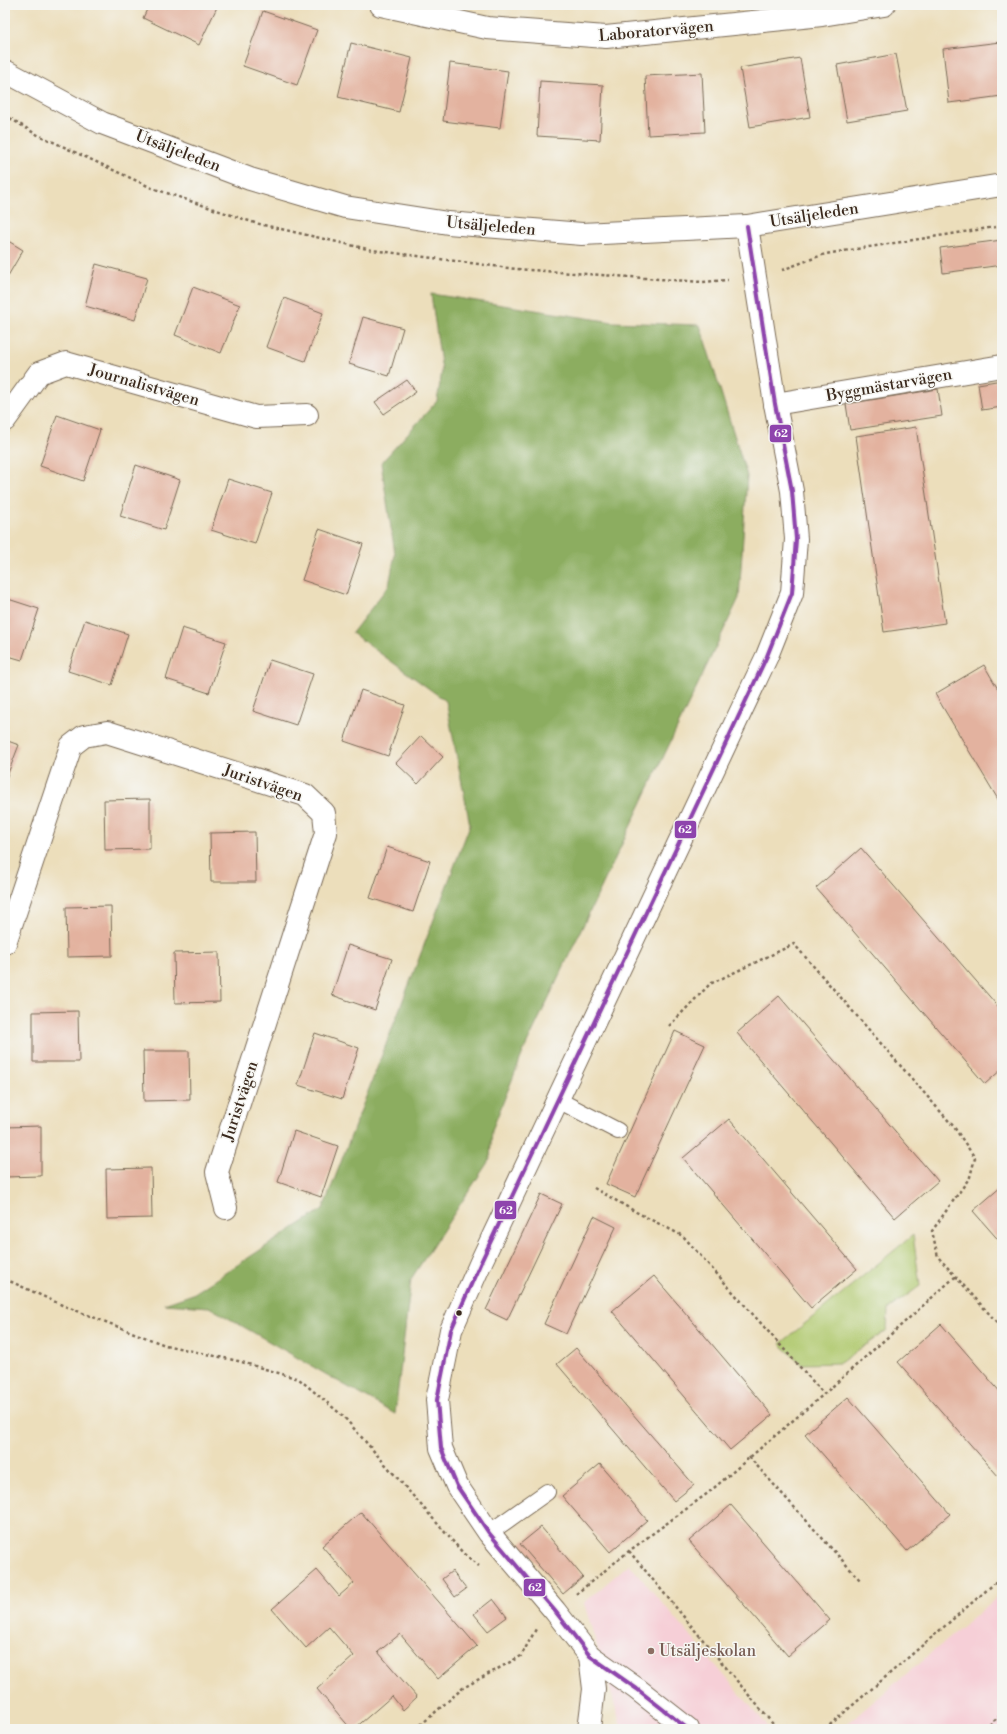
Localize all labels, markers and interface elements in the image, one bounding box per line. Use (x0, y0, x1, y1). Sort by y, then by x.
street label: Laboratorvägen (598, 16, 715, 46)
street label: Utsäljeleden (132, 126, 224, 177)
street label: Utsäljeleden (768, 198, 860, 232)
street label: Utsäljeleden (445, 212, 537, 240)
street label: Journalistvägen (85, 359, 202, 410)
street label: Byggmästarvägen (823, 364, 954, 406)
line badge: 62 (769, 424, 792, 443)
text: 62 (774, 427, 788, 441)
street label: Juristvägen (220, 760, 306, 806)
line badge: 62 (674, 820, 697, 839)
text: 62 (678, 823, 692, 837)
street label: Juristvägen (217, 1058, 262, 1145)
line badge: 62 (494, 1200, 517, 1220)
text: 62 (499, 1204, 513, 1218)
unlabelled marker (454, 1308, 464, 1318)
line badge: 62 (523, 1578, 546, 1597)
text: 62 (528, 1581, 542, 1595)
place label: Utsäljeskolan (659, 1641, 756, 1661)
marker: Utsäljeskolan (646, 1646, 656, 1656)

